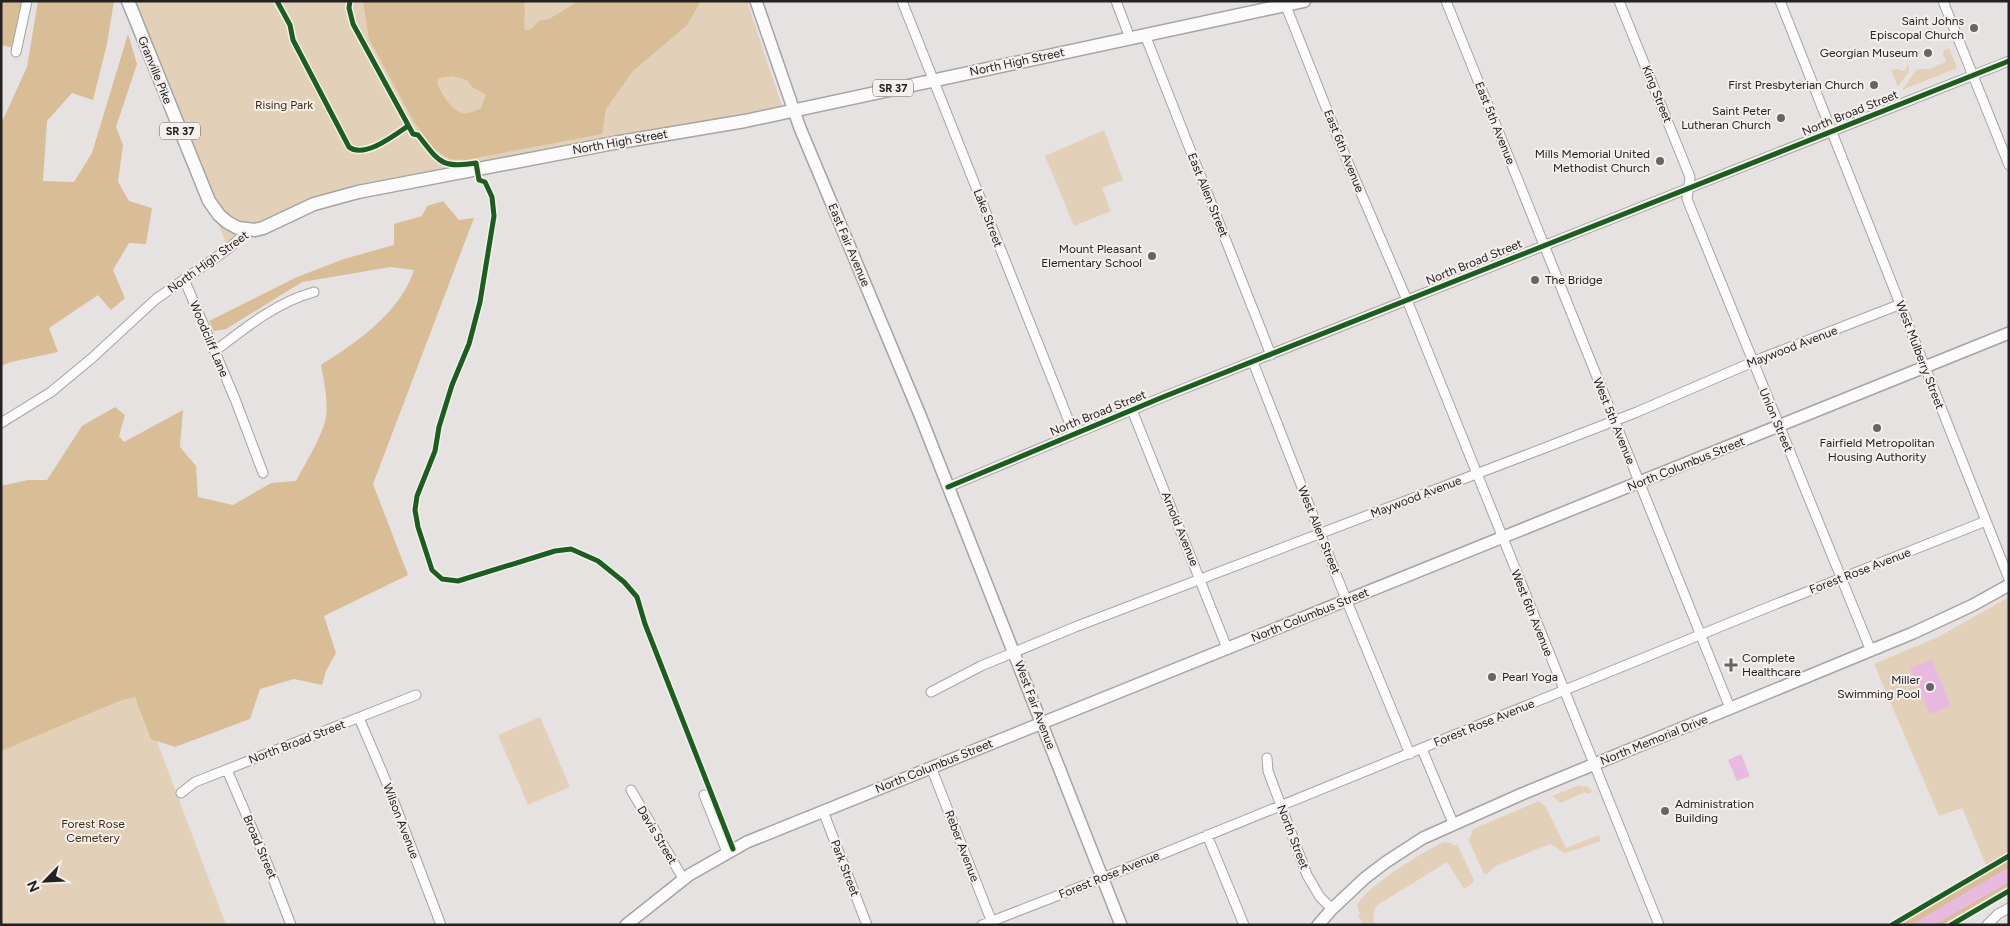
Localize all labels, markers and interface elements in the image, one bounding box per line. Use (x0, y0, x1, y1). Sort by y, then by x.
place label: Saint Johns Episcopal Church (1870, 14, 1964, 42)
marker: Saint Johns Episcopal Church (1968, 22, 1980, 34)
street label: Granville Pike (135, 34, 175, 106)
street label: North High Street (968, 45, 1066, 79)
place label: Georgian Museum (1820, 46, 1918, 60)
marker: Georgian Museum (1922, 47, 1934, 59)
street label: King Street (1639, 63, 1675, 125)
place label: First Presbyterian Church (1728, 78, 1864, 92)
marker: First Presbyterian Church (1868, 79, 1880, 91)
road number: SR 37 (873, 80, 913, 96)
street label: East 5th Avenue (1472, 80, 1518, 167)
street label: North Broad Street (1800, 87, 1901, 139)
park label: Rising Park (255, 98, 313, 112)
place label: Saint Peter Lutheran Church (1681, 104, 1771, 132)
street label: East 6th Avenue (1321, 108, 1367, 195)
marker: Saint Peter Lutheran Church (1775, 112, 1787, 124)
road number: SR 37 (160, 122, 200, 140)
street label: North High Street (571, 127, 669, 157)
place label: Mills Memorial United Methodist Church (1535, 147, 1650, 175)
street label: East Allen Street (1185, 151, 1231, 240)
marker: Mills Memorial United Methodist Church (1654, 155, 1666, 167)
street label: Lake Street (971, 187, 1006, 249)
street label: East Fair Avenue (825, 201, 873, 289)
street label: North High Street (165, 228, 252, 296)
street label: North Broad Street (1424, 236, 1525, 288)
place label: Mount Pleasant Elementary School (1041, 242, 1142, 270)
marker: Mount Pleasant Elementary School (1146, 250, 1158, 262)
place label: The Bridge (1545, 273, 1603, 287)
marker: The Bridge (1529, 274, 1541, 286)
street label: Woodcliff Lane (187, 299, 232, 380)
street label: West Mulberry Street (1893, 299, 1947, 411)
street label: Maywood Avenue (1745, 323, 1840, 371)
street label: West 5th Avenue (1590, 376, 1638, 467)
street label: Union Street (1756, 386, 1796, 455)
street label: North Broad Street (1048, 387, 1149, 439)
marker: Fairfield Metropolitan Housing Authority (1871, 422, 1883, 434)
street label: North Columbus Street (1625, 434, 1747, 494)
place label: Fairfield Metropolitan Housing Authority (1820, 436, 1935, 464)
street label: Maywood Avenue (1369, 473, 1464, 521)
street label: West Allen Street (1295, 484, 1343, 577)
street label: Arnold Avenue (1159, 490, 1201, 569)
street label: Forest Rose Avenue (1807, 545, 1913, 597)
street label: West 6th Avenue (1508, 568, 1556, 659)
street label: North Columbus Street (1249, 585, 1371, 645)
place label: Complete Healthcare (1742, 651, 1801, 679)
marker: Complete Healthcare (1724, 658, 1738, 672)
street label: West Fair Avenue (1012, 659, 1058, 752)
place label: Pearl Yoga (1502, 670, 1558, 684)
marker: Pearl Yoga (1486, 671, 1498, 683)
place label: Miller Swimming Pool (1837, 673, 1920, 701)
marker: Miller Swimming Pool (1924, 681, 1936, 693)
street label: Forest Rose Avenue (1432, 696, 1537, 750)
street label: North Memorial Drive (1598, 712, 1710, 768)
street label: North Broad Street (247, 717, 348, 767)
street label: North Columbus Street (873, 736, 995, 796)
street label: Wilson Avenue (380, 781, 422, 861)
place label: Administration Building (1675, 797, 1754, 825)
street label: Davis Street (634, 803, 680, 867)
street label: North Street (1274, 803, 1312, 872)
marker: Administration Building (1659, 805, 1671, 817)
street label: Reber Avenue (942, 808, 982, 884)
street label: Broad Street (240, 813, 280, 881)
park label: Forest Rose Cemetery (61, 817, 125, 845)
street label: Park Street (828, 838, 862, 899)
street label: Forest Rose Avenue (1057, 848, 1162, 902)
north arrow (20, 856, 70, 906)
text: N (24, 878, 44, 894)

